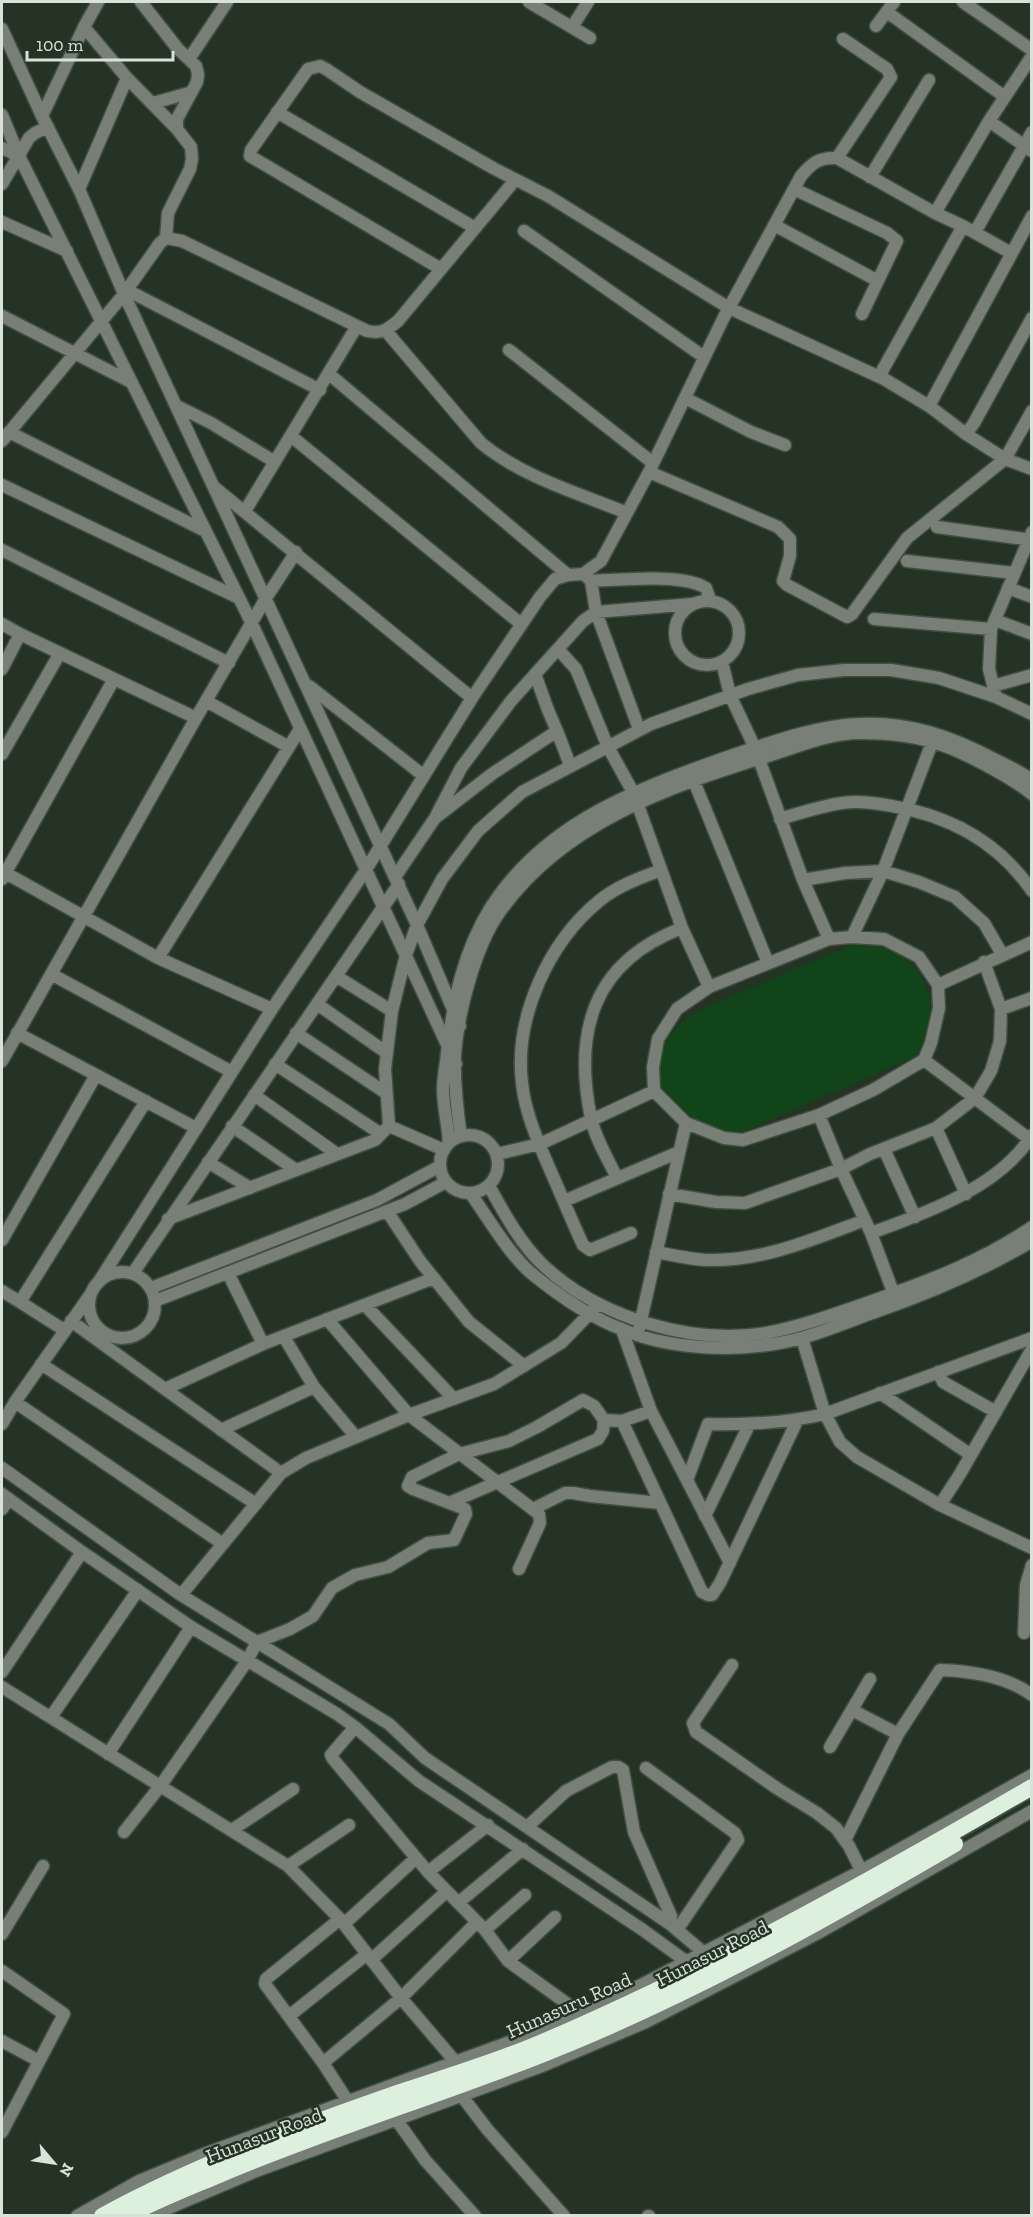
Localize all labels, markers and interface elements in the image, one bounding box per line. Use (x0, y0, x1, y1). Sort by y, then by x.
scale bar (27, 24, 172, 62)
text: 100 m (36, 34, 84, 56)
street label: Hunasur Road (652, 1914, 772, 1992)
street label: Hunasuru Road (503, 1967, 635, 2043)
street label: Hunasur Road (202, 2102, 326, 2168)
north arrow (24, 2133, 84, 2193)
text: N (55, 2160, 78, 2180)

